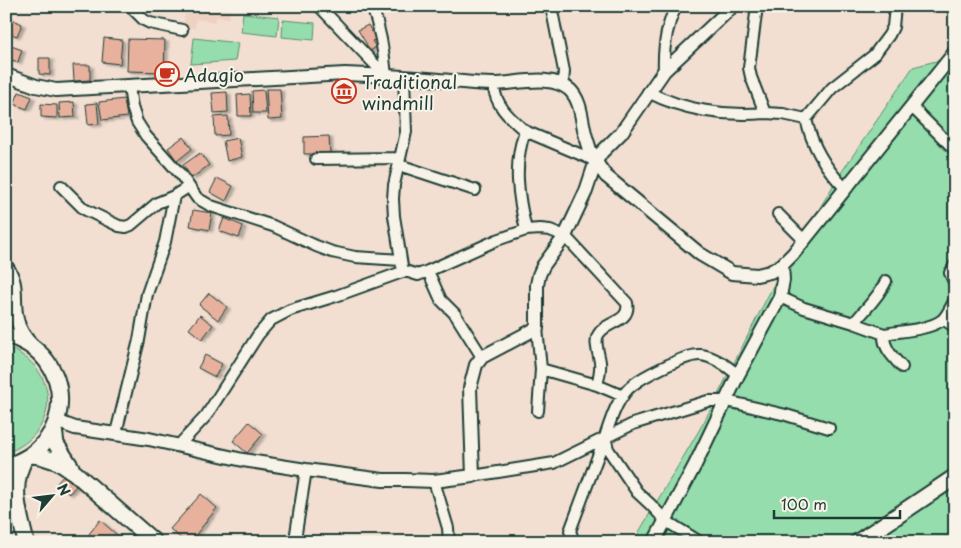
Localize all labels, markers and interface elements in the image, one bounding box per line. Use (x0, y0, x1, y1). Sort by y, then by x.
cafe icon: Adagio (154, 61, 180, 87)
place label: Adagio (184, 61, 244, 88)
place label: Traditional windmill (362, 68, 457, 116)
museum icon: Traditional windmill (331, 78, 357, 104)
north arrow (28, 470, 78, 520)
text: N (52, 480, 76, 499)
scale bar (774, 488, 900, 520)
text: 100 m (781, 492, 827, 515)

